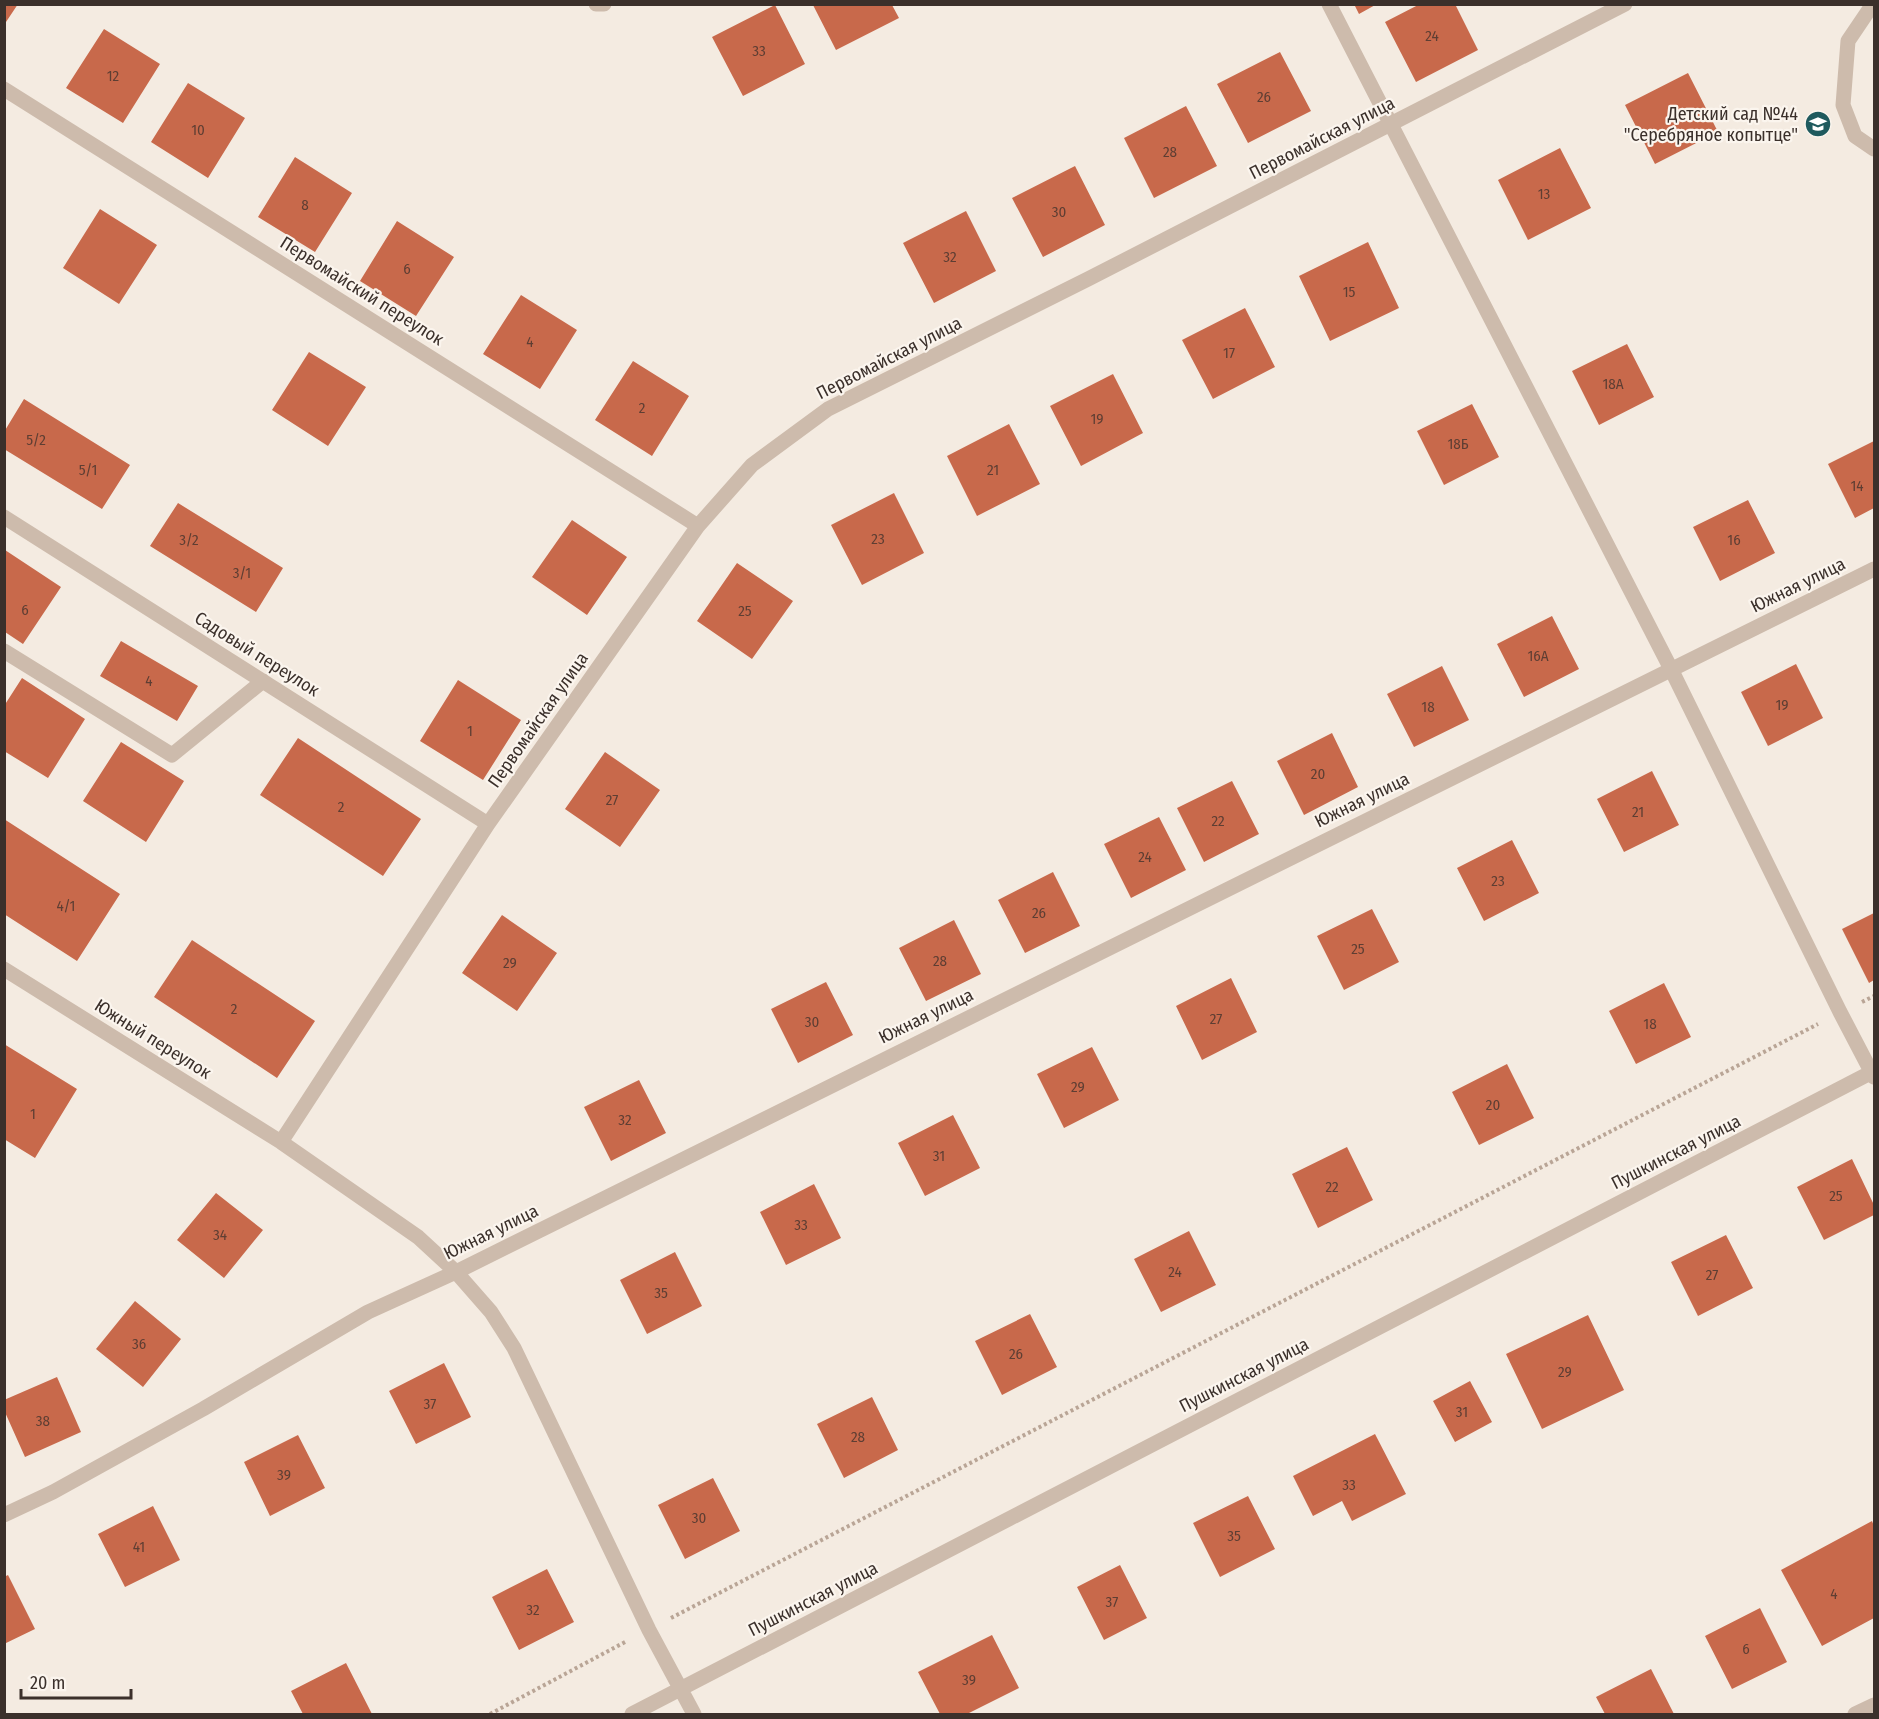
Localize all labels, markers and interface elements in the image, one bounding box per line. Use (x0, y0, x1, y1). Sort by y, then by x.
house number: 24 (1425, 27, 1439, 45)
house number: 33 (752, 42, 766, 60)
house number: 12 (107, 67, 120, 85)
house number: 26 (1257, 88, 1271, 106)
street label: Первомайская улица (1246, 92, 1398, 184)
place label: Детский сад №44 "Серебряное копытце" (1624, 103, 1798, 146)
school or university icon: Детский сад №44 "Серебряное копытце" (1803, 109, 1833, 139)
house number: 10 (191, 121, 205, 139)
house number: 28 (1163, 143, 1177, 161)
house number: 13 (1538, 185, 1551, 203)
house number: 8 (301, 196, 309, 214)
house number: 30 (1052, 203, 1066, 221)
street label: Первомайский переулок (276, 232, 448, 351)
house number: 32 (943, 248, 957, 266)
house number: 6 (403, 260, 411, 278)
house number: 15 (1343, 283, 1355, 301)
street label: Первомайская улица (813, 312, 965, 404)
house number: 4 (526, 333, 534, 351)
house number: 17 (1223, 344, 1235, 362)
house number: 18А (1602, 375, 1624, 393)
house number: 2 (639, 399, 646, 417)
house number: 19 (1090, 410, 1104, 428)
house number: 5/2 (26, 431, 46, 449)
house number: 18Б (1447, 435, 1469, 453)
house number: 5/1 (79, 461, 97, 479)
house number: 21 (987, 461, 999, 479)
house number: 14 (1850, 477, 1864, 495)
house number: 23 (871, 530, 885, 548)
house number: 3/2 (179, 531, 199, 549)
house number: 16 (1727, 531, 1741, 549)
street label: Южная улица (1747, 553, 1849, 617)
house number: 3/1 (233, 564, 251, 582)
house number: 6 (21, 601, 29, 619)
house number: 25 (738, 602, 752, 620)
street label: Садовый переулок (191, 607, 324, 702)
house number: 16А (1527, 647, 1549, 665)
street label: Первомайская улица (483, 648, 593, 792)
house number: 4 (145, 672, 153, 690)
house number: 19 (1775, 696, 1789, 714)
house number: 18 (1421, 698, 1435, 716)
house number: 1 (467, 722, 473, 740)
house number: 20 (1311, 765, 1325, 783)
street label: Южная улица (1311, 768, 1413, 832)
house number: 27 (606, 791, 618, 809)
house number: 2 (338, 798, 345, 816)
house number: 21 (1632, 803, 1644, 821)
house number: 22 (1211, 812, 1225, 830)
house number: 24 (1138, 848, 1152, 866)
house number: 23 (1491, 872, 1505, 890)
house number: 4/1 (57, 897, 75, 915)
house number: 26 (1032, 904, 1046, 922)
house number: 25 (1351, 940, 1365, 958)
house number: 28 (933, 952, 947, 970)
house number: 29 (503, 954, 517, 972)
street label: Южная улица (875, 984, 977, 1048)
street label: Южный переулок (91, 994, 216, 1084)
house number: 2 (231, 1000, 238, 1018)
house number: 27 (1210, 1010, 1222, 1028)
house number: 30 (805, 1013, 819, 1031)
house number: 18 (1643, 1015, 1657, 1033)
house number: 29 (1071, 1078, 1085, 1096)
house number: 20 (1486, 1096, 1500, 1114)
house number: 1 (30, 1105, 36, 1123)
street label: Пушкинская улица (1608, 1110, 1745, 1194)
house number: 32 (618, 1111, 632, 1129)
house number: 31 (933, 1147, 945, 1165)
house number: 22 (1325, 1178, 1339, 1196)
house number: 25 (1829, 1187, 1843, 1205)
street label: Южная улица (440, 1200, 542, 1264)
house number: 33 (794, 1216, 808, 1234)
house number: 34 (213, 1226, 227, 1244)
house number: 24 (1168, 1263, 1182, 1281)
house number: 27 (1706, 1266, 1718, 1284)
house number: 35 (654, 1284, 668, 1302)
street label: Пушкинская улица (1176, 1333, 1313, 1417)
house number: 36 (132, 1335, 146, 1353)
house number: 26 (1009, 1345, 1023, 1363)
house number: 29 (1558, 1363, 1572, 1381)
house number: 37 (424, 1395, 436, 1413)
house number: 31 (1456, 1403, 1468, 1421)
house number: 38 (36, 1412, 50, 1430)
house number: 28 (851, 1428, 865, 1446)
house number: 39 (277, 1466, 291, 1484)
house number: 33 (1342, 1476, 1356, 1494)
house number: 30 (692, 1509, 706, 1527)
house number: 35 (1227, 1527, 1241, 1545)
house number: 41 (133, 1538, 145, 1556)
street label: Пушкинская улица (745, 1557, 882, 1641)
house number: 4 (1830, 1585, 1838, 1603)
house number: 37 (1106, 1593, 1118, 1611)
house number: 32 (526, 1601, 540, 1619)
house number: 6 (1742, 1640, 1750, 1658)
scale bar (21, 1662, 130, 1700)
house number: 39 (962, 1671, 976, 1689)
text: 20 m (30, 1672, 65, 1694)

